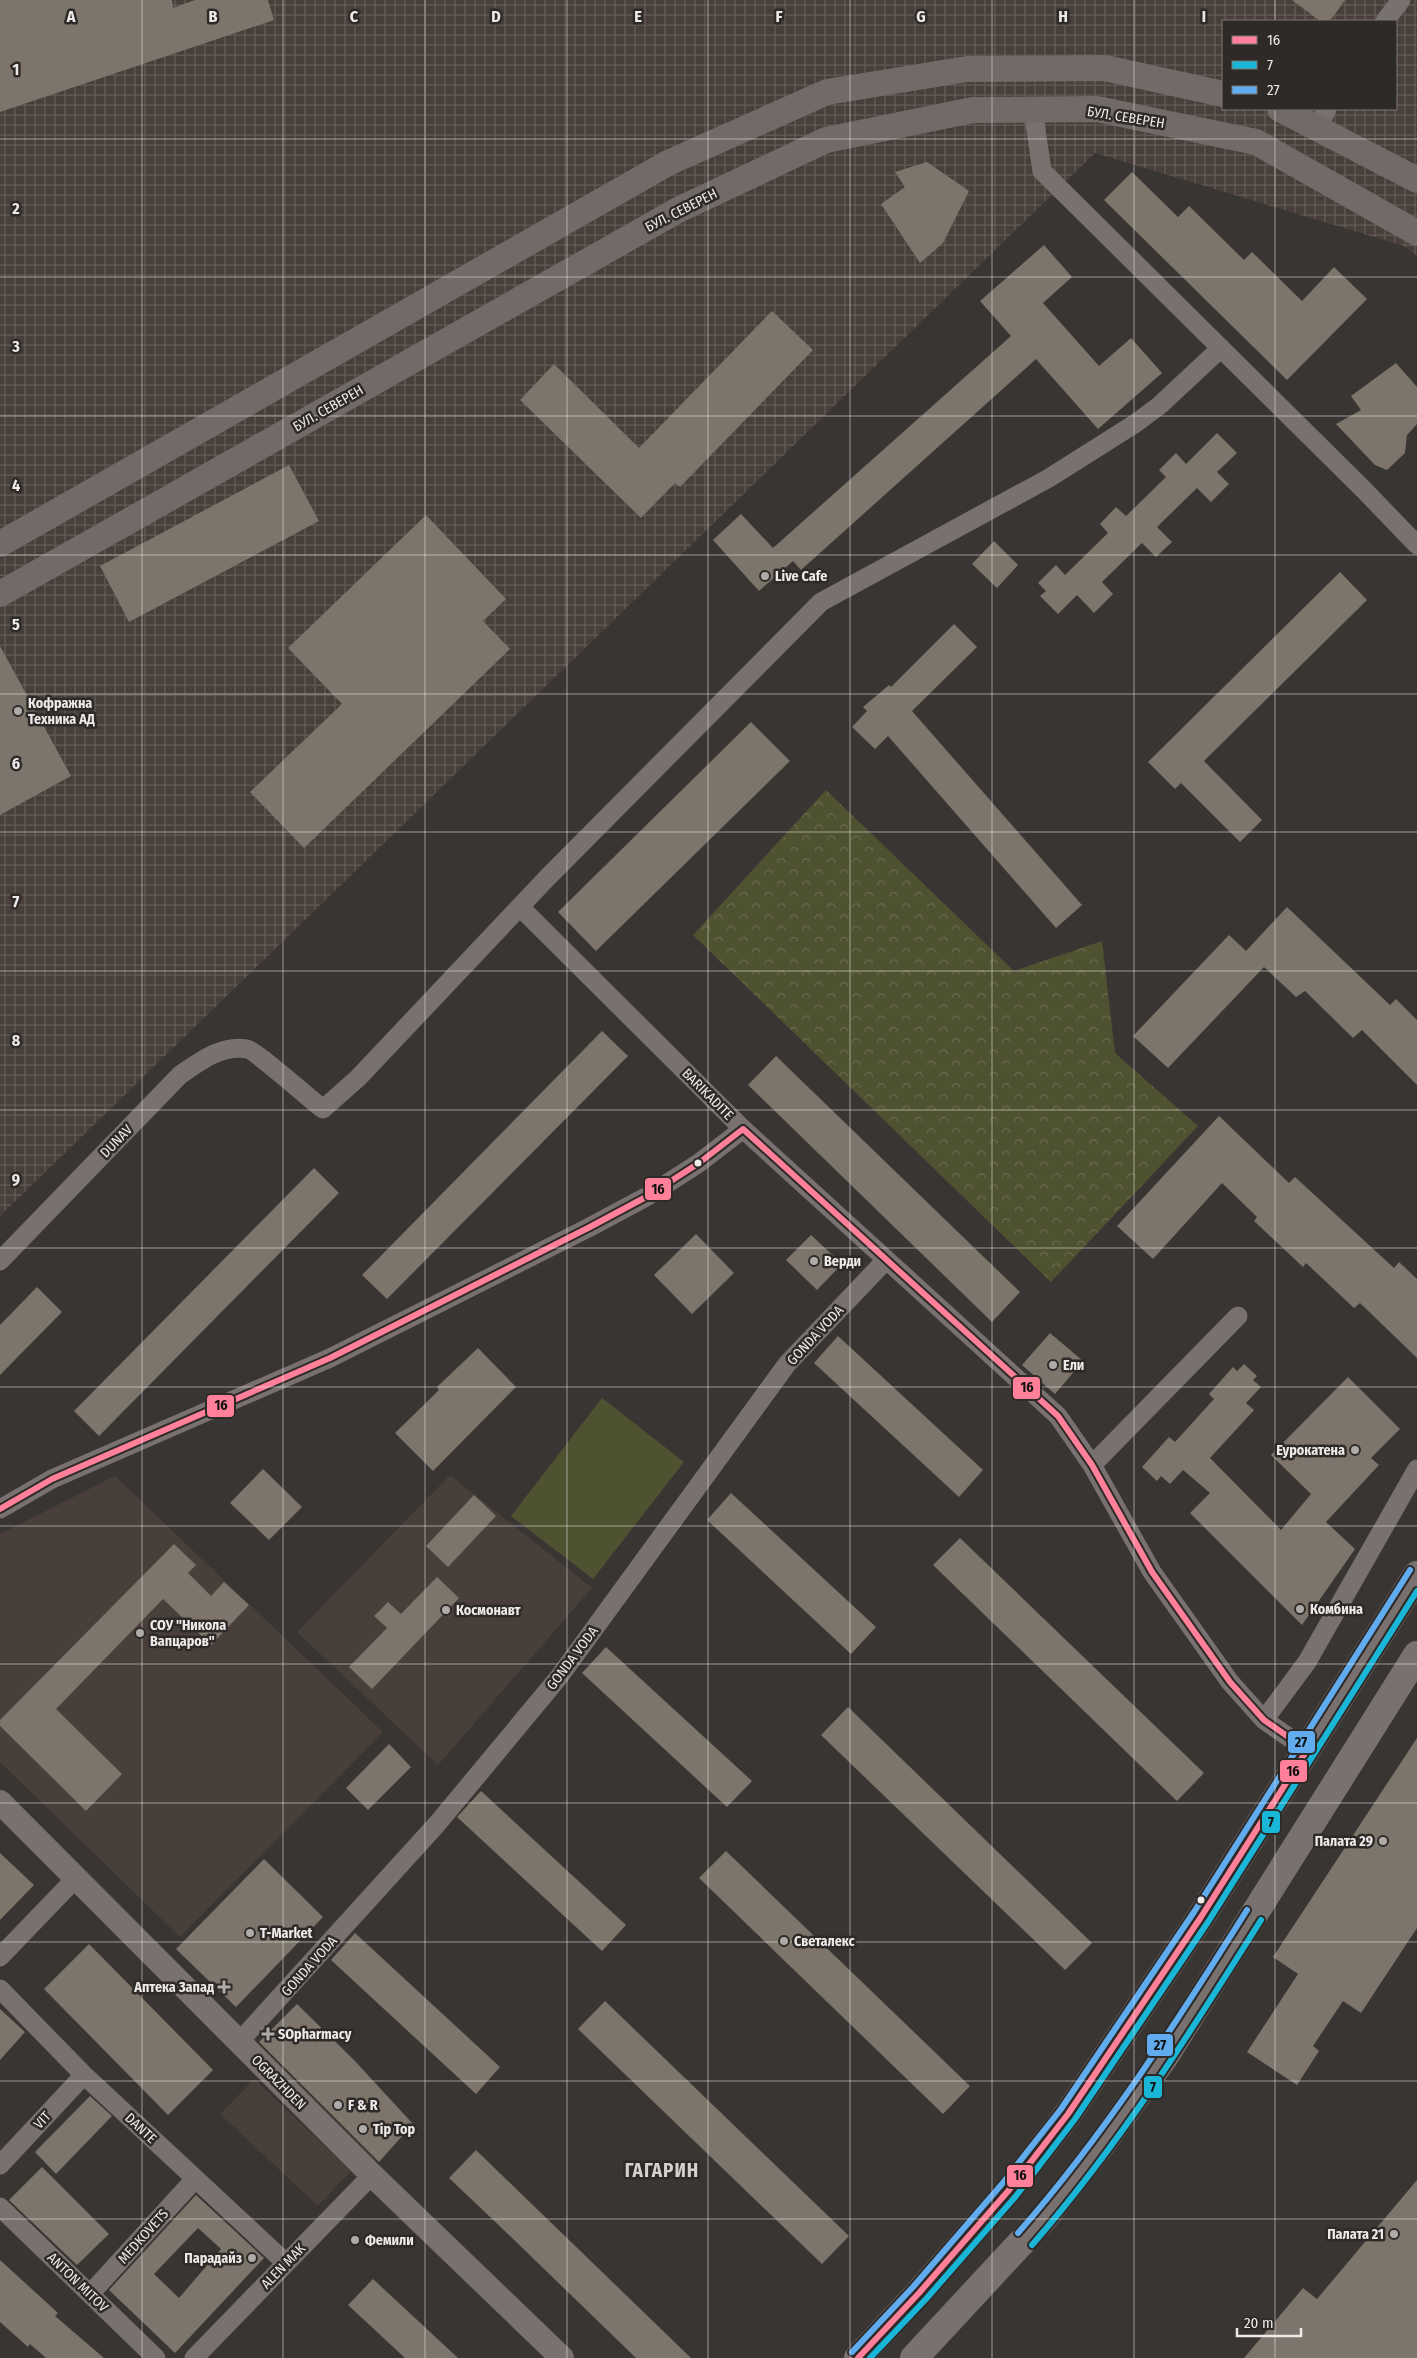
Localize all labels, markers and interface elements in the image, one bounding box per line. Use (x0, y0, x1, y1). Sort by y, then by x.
text: A (66, 7, 76, 26)
text: B (209, 7, 218, 26)
text: C (350, 7, 359, 26)
text: D (491, 7, 501, 26)
text: E (634, 7, 642, 26)
text: F (775, 7, 783, 26)
text: G (916, 7, 926, 26)
text: H (1058, 7, 1068, 26)
text: I (1202, 7, 1206, 26)
legend (1222, 20, 1397, 110)
text: 16 (1267, 31, 1280, 49)
text: 7 (1267, 56, 1273, 74)
text: 1 (13, 60, 19, 79)
text: 27 (1267, 81, 1280, 99)
street label: БУЛ. СЕВЕРЕН (1086, 103, 1166, 132)
street label: БУЛ. СЕВЕРЕН (642, 185, 720, 236)
text: 2 (11, 199, 20, 218)
text: 3 (11, 337, 20, 356)
street label: БУЛ. СЕВЕРЕН (290, 381, 366, 435)
text: 4 (12, 476, 20, 495)
place label: Live Cafe (775, 568, 827, 585)
marker: Live Cafe (759, 570, 771, 582)
text: 5 (12, 615, 20, 634)
place label: Кофражна Техника АД (28, 695, 95, 728)
marker: Кофражна Техника АД (12, 705, 24, 717)
text: 6 (12, 754, 20, 773)
text: 7 (13, 892, 20, 911)
text: 8 (12, 1031, 21, 1050)
street label: BARIKADITE (678, 1065, 737, 1124)
street label: DUNAV (97, 1121, 137, 1161)
unlabelled marker (693, 1158, 703, 1168)
text: 9 (12, 1170, 20, 1189)
line badge: 16 (644, 1177, 672, 1201)
text: 16 (651, 1181, 665, 1198)
place label: Верди (824, 1253, 861, 1270)
marker: Верди (808, 1255, 820, 1267)
street label: GONDA VODA (784, 1302, 848, 1369)
place label: Ели (1063, 1357, 1084, 1374)
marker: Ели (1047, 1359, 1059, 1371)
line badge: 16 (1012, 1376, 1041, 1400)
text: 16 (1020, 1379, 1034, 1396)
line badge: 16 (206, 1394, 235, 1418)
text: 16 (214, 1397, 228, 1414)
place label: Еурокатена (1276, 1442, 1345, 1459)
marker: Еурокатена (1349, 1444, 1361, 1456)
place label: Комбина (1310, 1601, 1363, 1618)
place label: Космонавт (456, 1602, 522, 1619)
marker: Комбина (1294, 1603, 1306, 1615)
marker: Космонавт (440, 1604, 452, 1616)
place label: СОУ "Никола Вапцаров" (150, 1617, 226, 1650)
street label: GONDA VODA (543, 1623, 602, 1693)
marker: СОУ "Никола Вапцаров" (134, 1627, 146, 1639)
line badge: 27 (1287, 1730, 1316, 1754)
text: 27 (1294, 1734, 1307, 1751)
line badge: 16 (1279, 1759, 1308, 1783)
text: 16 (1286, 1763, 1300, 1780)
line badge: 7 (1261, 1810, 1281, 1834)
text: 7 (1268, 1814, 1274, 1831)
place label: Палата 29 (1315, 1833, 1373, 1850)
marker: Палата 29 (1377, 1835, 1389, 1847)
unlabelled marker (1196, 1895, 1206, 1905)
place label: T-Market (260, 1925, 314, 1942)
marker: T-Market (244, 1927, 256, 1939)
street label: GONDA VODA (278, 1932, 341, 2000)
place label: Светалекс (794, 1933, 856, 1950)
marker: Светалекс (778, 1935, 790, 1947)
place label: Аптека Запад (133, 1979, 214, 1996)
marker: Аптека Запад (218, 1981, 230, 1993)
place label: SOpharmacy (278, 2026, 352, 2043)
marker: SOpharmacy (262, 2028, 274, 2040)
line badge: 27 (1146, 2033, 1174, 2057)
text: 27 (1153, 2037, 1166, 2054)
street label: OGRAZHDEN (248, 2052, 309, 2113)
line badge: 7 (1143, 2075, 1163, 2099)
text: 7 (1150, 2079, 1156, 2096)
place label: F & R (348, 2097, 378, 2114)
marker: F & R (332, 2099, 344, 2111)
street label: VIT (30, 2108, 55, 2132)
street label: DANTE (121, 2110, 160, 2147)
place label: Tip Top (373, 2121, 416, 2138)
marker: Tip Top (357, 2123, 369, 2135)
district label: ГАГАРИН (625, 2159, 699, 2182)
line badge: 16 (1006, 2164, 1034, 2188)
text: 16 (1013, 2167, 1027, 2184)
street label: MEDKOVETS (114, 2206, 172, 2267)
place label: Палата 21 (1327, 2226, 1384, 2243)
marker: Палата 21 (1388, 2228, 1400, 2240)
place label: Фемили (365, 2232, 414, 2249)
marker: Фемили (349, 2234, 361, 2246)
street label: ALEN MAK (258, 2240, 310, 2293)
street label: ANTON MITOV (44, 2249, 112, 2316)
place label: Парадайз (184, 2250, 242, 2267)
marker: Парадайз (246, 2252, 258, 2264)
scale bar (1237, 2306, 1301, 2338)
text: 20 m (1244, 2314, 1274, 2332)

